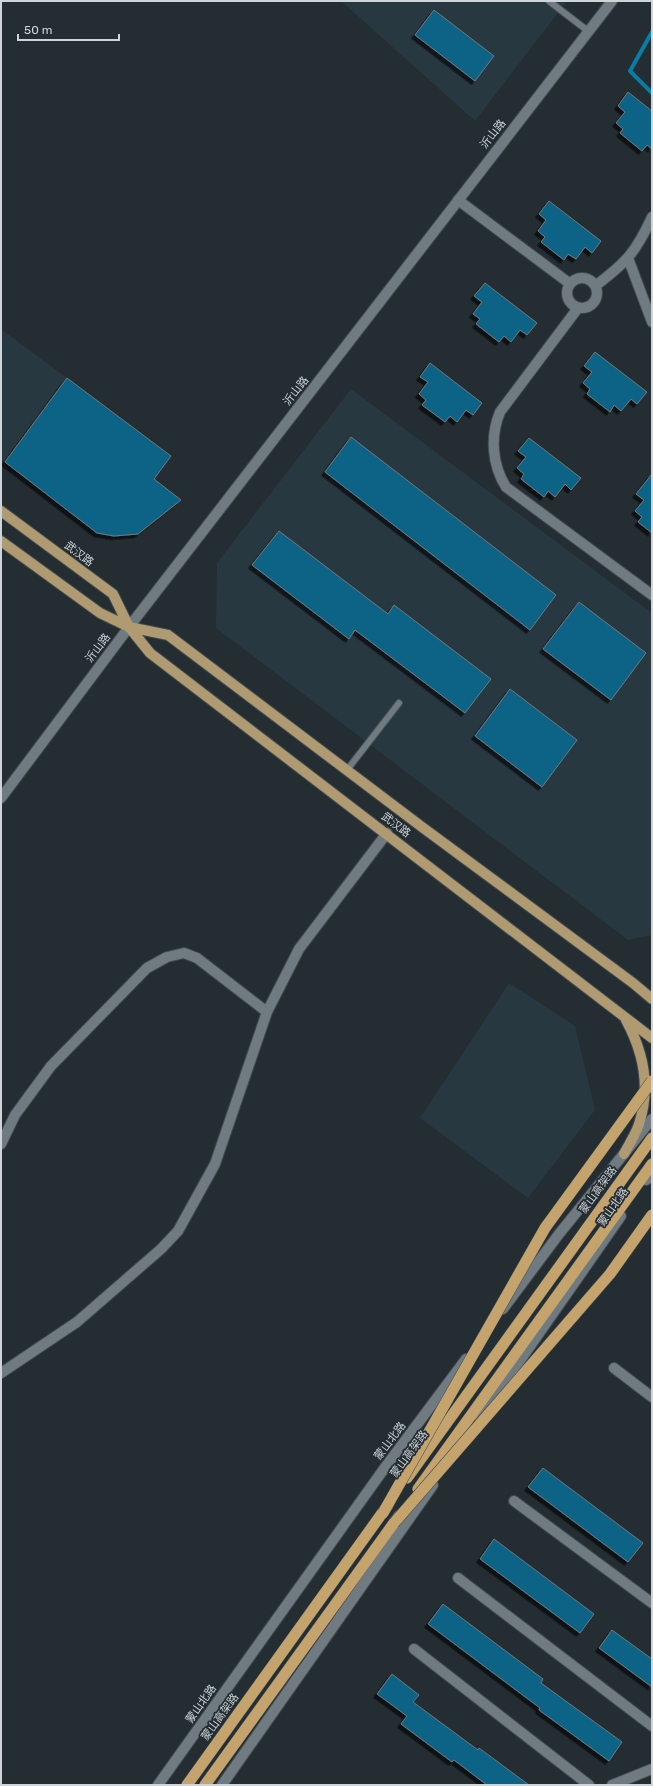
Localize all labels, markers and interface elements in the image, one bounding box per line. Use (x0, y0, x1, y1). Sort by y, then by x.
scale bar (18, 16, 119, 42)
text: 50 m (24, 23, 52, 37)
street label: 沂山路 (478, 117, 508, 151)
street label: 沂山路 (281, 374, 311, 408)
street label: 武汉路 (62, 539, 96, 569)
street label: 沂山路 (83, 631, 113, 665)
street label: 武汉路 (379, 810, 413, 840)
street label: 蒙山高架路 (577, 1164, 619, 1216)
street label: 蒙山北路 (595, 1185, 631, 1229)
street label: 蒙山北路 (372, 1420, 408, 1462)
street label: 蒙山高架路 (388, 1428, 430, 1480)
street label: 蒙山北路 (183, 1682, 219, 1726)
street label: 蒙山高架路 (199, 1691, 241, 1743)

